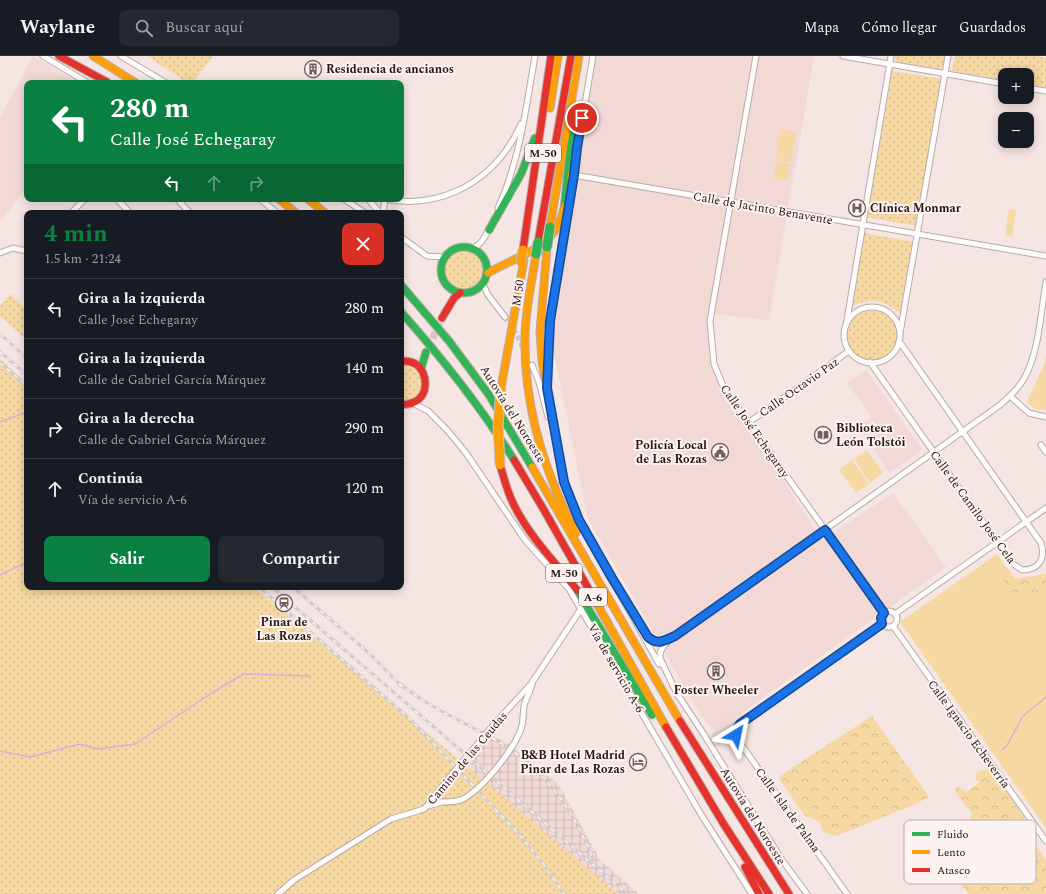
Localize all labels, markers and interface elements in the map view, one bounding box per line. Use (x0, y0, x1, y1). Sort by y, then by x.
search box (119, 10, 399, 46)
text: Waylane (20, 13, 95, 42)
text: Buscar aquí (165, 16, 243, 39)
icon: search (133, 17, 155, 39)
text: Mapa (804, 17, 839, 38)
text: Cómo llegar (861, 17, 937, 38)
text: Guardados (959, 17, 1026, 38)
building icon: Residencia de ancianos (303, 59, 323, 79)
place label: Residencia de ancianos (326, 60, 454, 79)
map controls (998, 68, 1034, 148)
button: + (998, 68, 1034, 104)
text: 280 m (110, 87, 189, 130)
icon: left (44, 96, 96, 148)
pin (565, 101, 599, 135)
icon: arrive (571, 107, 593, 129)
button: − (998, 112, 1034, 148)
text: Calle José Echegaray (110, 126, 276, 153)
road number: M-50 (525, 144, 561, 162)
icon: left (161, 172, 183, 194)
icon: ahead (203, 172, 225, 194)
icon: right (245, 172, 267, 194)
street label: Calle de Jacinto Benavente (692, 187, 834, 230)
hospital icon: Clínica Monmar (847, 198, 867, 218)
place label: Clínica Monmar (870, 199, 962, 218)
text: 4 min (44, 216, 108, 252)
button: close (342, 223, 384, 265)
text: 1.5 km · 21:24 (44, 249, 121, 269)
street label: M 50 (507, 279, 530, 308)
text: Gira a la izquierda (78, 287, 205, 310)
text: 280 m (345, 297, 384, 320)
icon: left (44, 298, 66, 320)
text: Calle José Echegaray (78, 310, 198, 330)
text: Gira a la izquierda (78, 347, 205, 370)
street label: Calle Octavio Paz (755, 353, 843, 422)
text: 140 m (345, 357, 384, 380)
icon: left (44, 358, 66, 380)
street label: Autovía del Noroeste (475, 362, 550, 467)
text: Calle de Gabriel García Márquez (78, 370, 266, 390)
street label: Calle José Echegaray (715, 381, 795, 483)
text: Gira a la derecha (78, 407, 194, 430)
text: 290 m (345, 417, 384, 440)
icon: right (44, 418, 66, 440)
place label: Biblioteca León Tolstói (836, 419, 905, 452)
library icon: Biblioteca León Tolstói (813, 425, 833, 445)
text: Calle de Gabriel García Márquez (78, 430, 266, 450)
place label: Policía Local de Las Rozas (635, 436, 707, 469)
public building icon: Policía Local de Las Rozas (710, 442, 730, 462)
street label: Calle de Camilo José Cela (925, 447, 1020, 568)
text: Continúa (78, 467, 143, 490)
text: 120 m (345, 477, 384, 500)
icon: ahead (44, 478, 66, 500)
text: Vía de servicio A-6 (78, 490, 187, 510)
button: Salir (44, 536, 210, 582)
button: Compartir (218, 536, 384, 582)
road number: M-50 (546, 564, 582, 582)
road number: A-6 (579, 588, 607, 606)
station icon: Pinar de Las Rozas (274, 593, 294, 613)
place label: Pinar de Las Rozas (257, 613, 311, 646)
street label: Vía de servicio A-6 (582, 620, 649, 716)
building icon: Foster Wheeler (706, 661, 726, 681)
street label: Calle Ignacio Echeverría (923, 676, 1015, 793)
place label: Foster Wheeler (674, 681, 759, 700)
street label: Camino de las Ceudas (422, 707, 512, 809)
position arrow (715, 714, 757, 756)
place label: B&B Hotel Madrid Pinar de Las Rozas (520, 746, 625, 779)
hotel icon: B&B Hotel Madrid Pinar de Las Rozas (628, 752, 648, 772)
street label: Autovía del Noroeste (715, 764, 790, 869)
street label: Calle Isla de Palma (750, 764, 825, 857)
legend (904, 820, 1036, 884)
text: Fluido (937, 826, 969, 843)
text: Lento (937, 844, 966, 861)
text: Atasco (937, 862, 970, 879)

